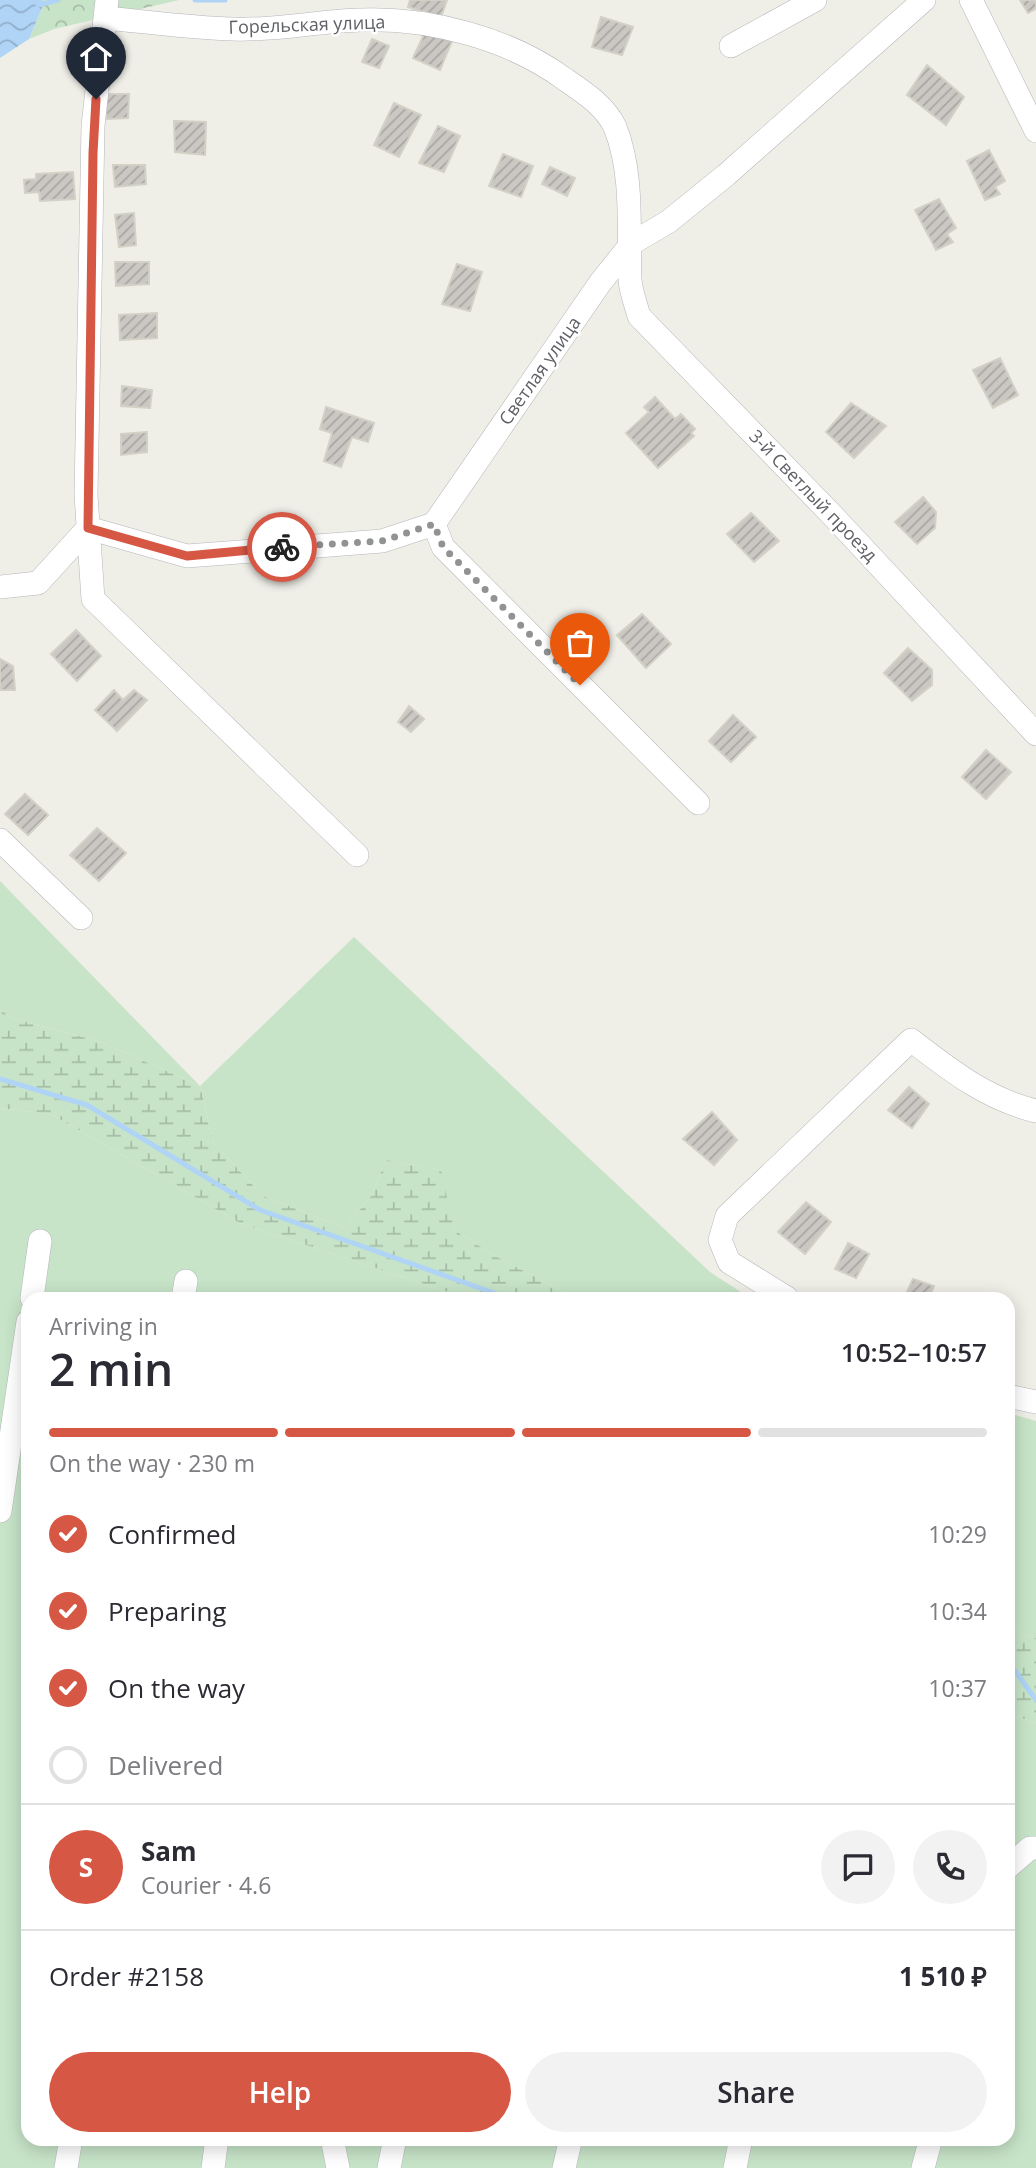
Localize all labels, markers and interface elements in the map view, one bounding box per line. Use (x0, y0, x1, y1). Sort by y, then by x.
street label: Горельская улица (228, 9, 386, 39)
pin (66, 27, 126, 99)
icon: home (77, 38, 115, 76)
street label: Светлая улица (493, 311, 585, 429)
street label: 3-й Светлый проезд (744, 424, 883, 567)
courier (247, 512, 317, 582)
icon: bike (263, 528, 301, 566)
pin (550, 613, 610, 685)
icon: bag (561, 624, 599, 662)
text: Arriving in (49, 1310, 158, 1342)
text: 10:52–10:57 (841, 1334, 987, 1370)
text: 2 min (49, 1337, 173, 1399)
text: On the way · 230 m (49, 1447, 255, 1479)
icon: check (49, 1515, 87, 1553)
text: Confirmed (108, 1516, 236, 1552)
text: 10:29 (928, 1518, 987, 1550)
icon: check (49, 1592, 87, 1630)
text: Preparing (108, 1593, 226, 1629)
text: 10:34 (928, 1595, 987, 1627)
icon: check (49, 1669, 87, 1707)
text: On the way (108, 1670, 245, 1706)
text: 10:37 (928, 1672, 987, 1704)
text: Delivered (108, 1747, 223, 1783)
button: chat (821, 1830, 895, 1904)
button: phone (913, 1830, 987, 1904)
text: Sam (141, 1833, 197, 1869)
text: S (79, 1849, 93, 1885)
text: Courier · 4.6 (141, 1869, 271, 1901)
text: Order #2158 (49, 1958, 204, 1994)
text: 1 510 ₽ (899, 1958, 987, 1994)
button: Help (49, 2052, 511, 2132)
button: Share (525, 2052, 987, 2132)

